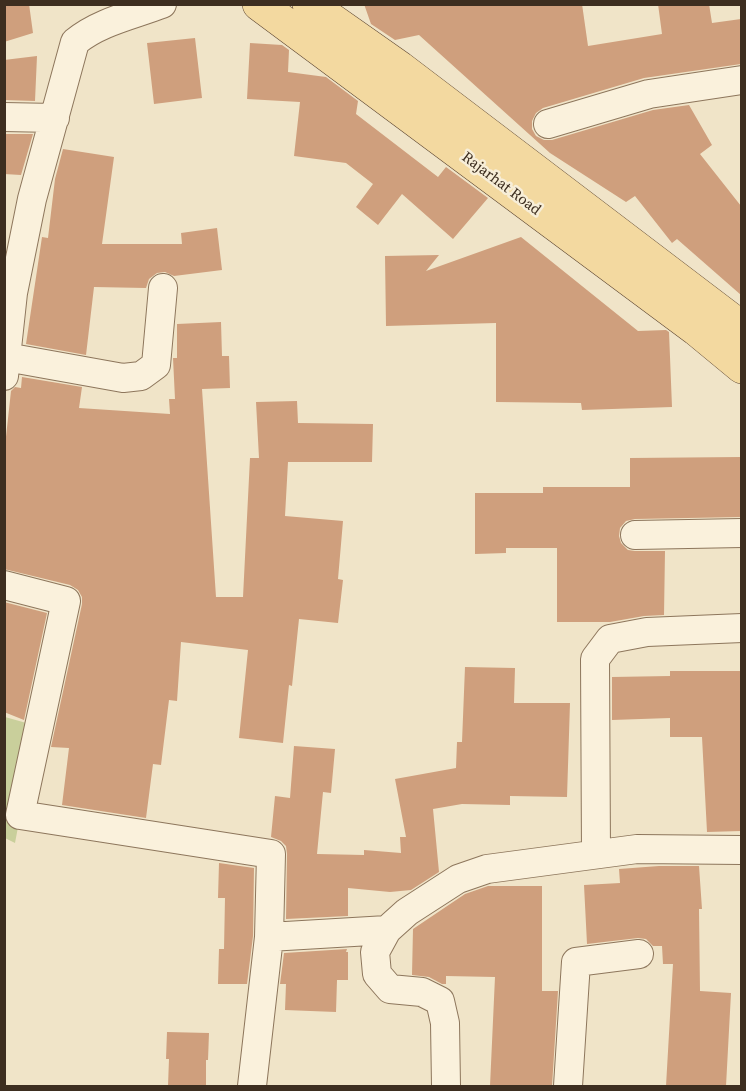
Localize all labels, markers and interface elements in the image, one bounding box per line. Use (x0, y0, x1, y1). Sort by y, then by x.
street label: Rajarhat Road (458, 148, 544, 220)

